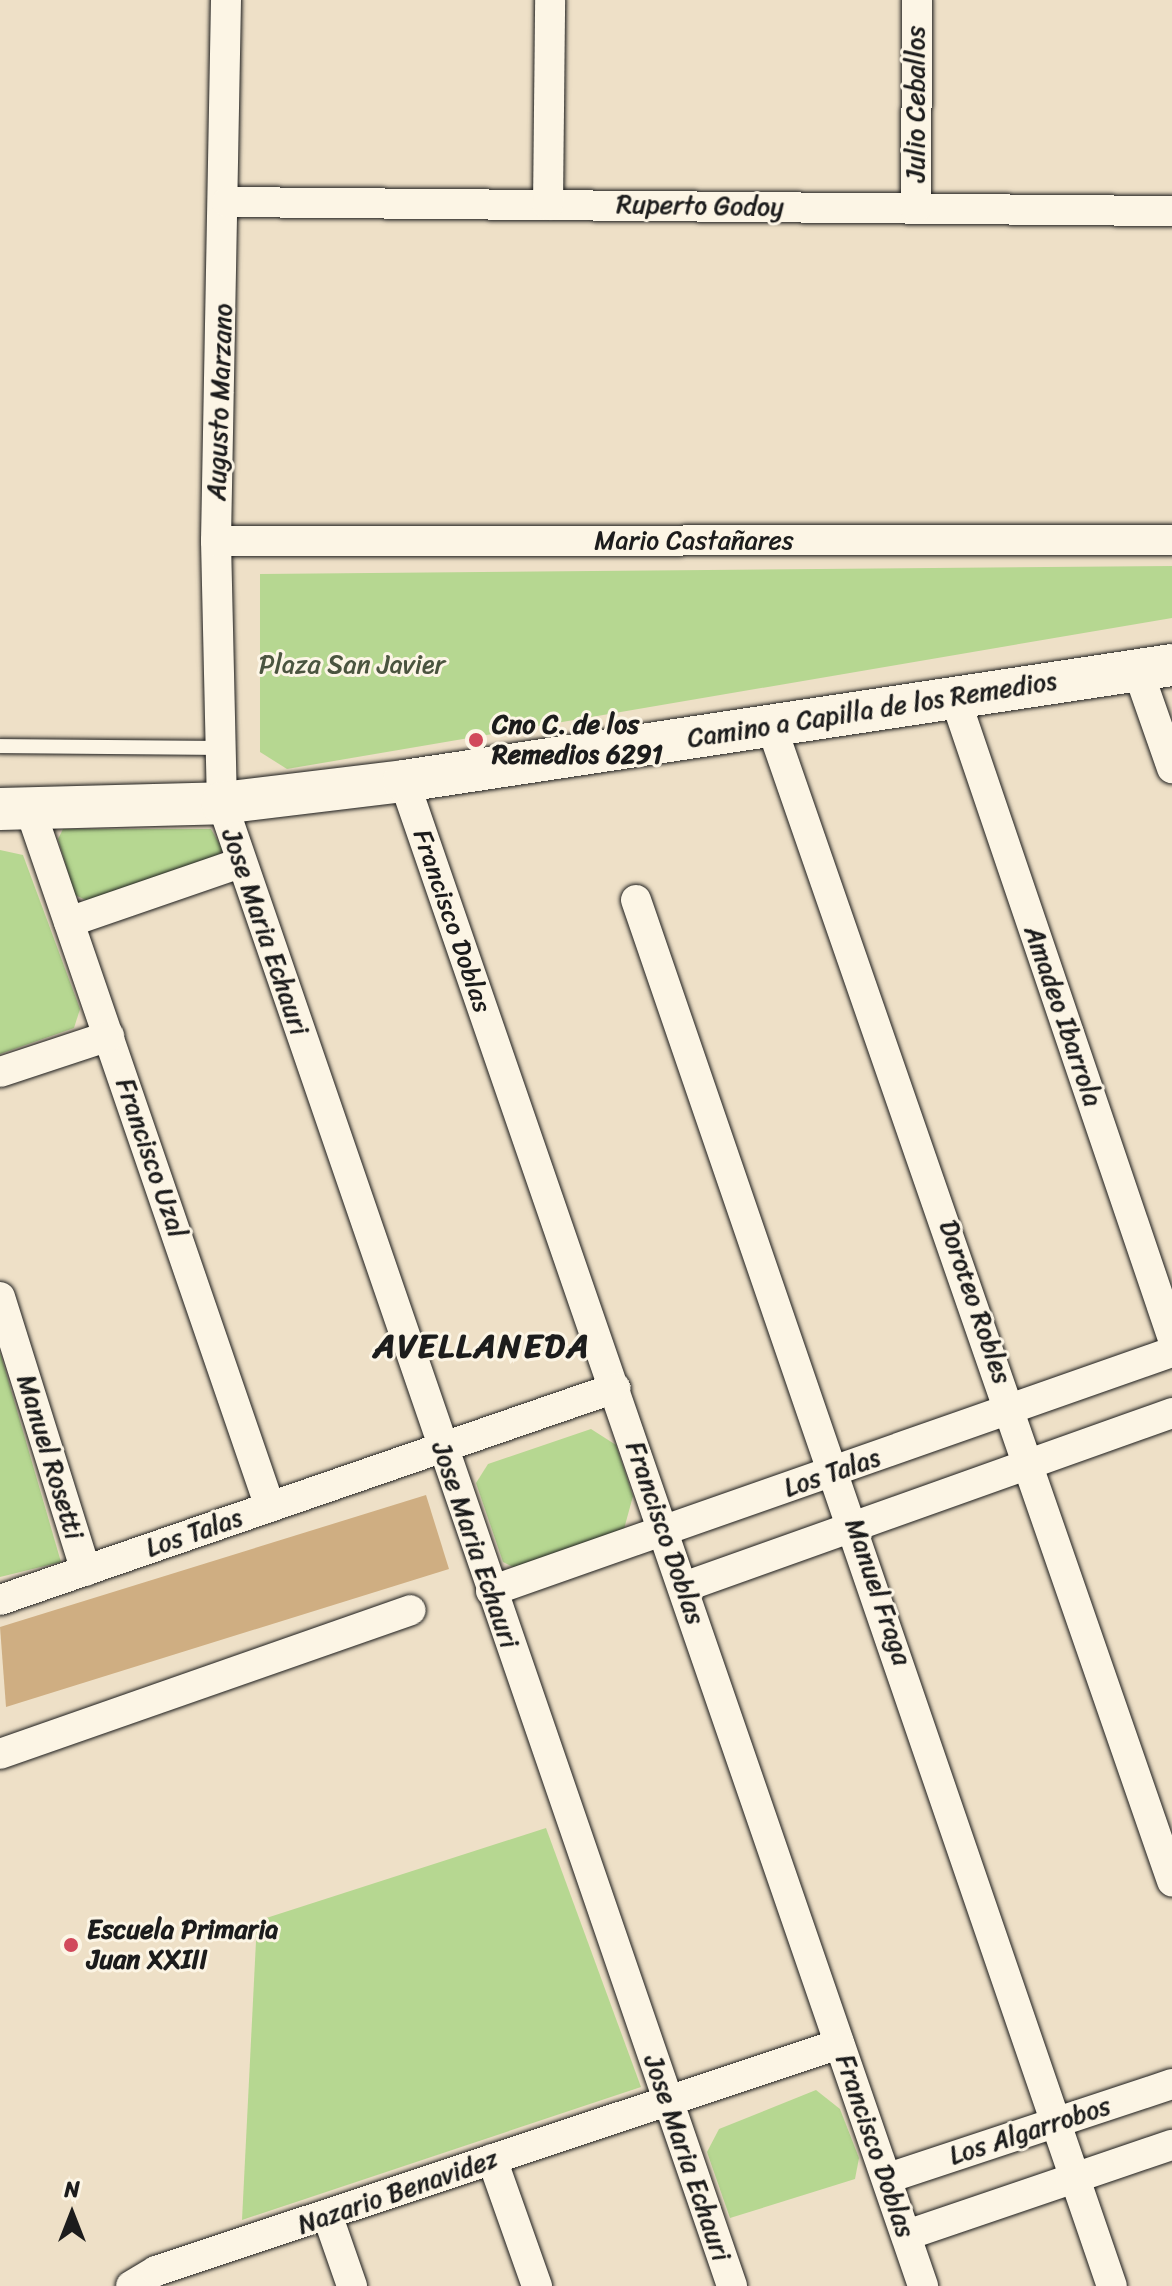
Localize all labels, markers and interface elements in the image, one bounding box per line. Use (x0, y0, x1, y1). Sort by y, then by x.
street label: Julio Ceballos (900, 26, 932, 182)
street label: Ruperto Godoy (616, 189, 784, 223)
street label: Augusto Marzano (201, 303, 239, 501)
street label: Mario Castañares (594, 525, 794, 557)
park label: Plaza San Javier (259, 649, 445, 681)
street label: Camino a Capilla de los Remedios (684, 665, 1060, 755)
place label: Cno C. de los Remedios 6291 (492, 709, 663, 770)
marker: Cno C. de los Remedios 6291 (467, 731, 485, 749)
street label: Jose Maria Echauri (215, 825, 315, 1039)
street label: Francisco Doblas (406, 826, 498, 1016)
street label: Amadeo Ibarrola (1017, 921, 1109, 1111)
street label: Francisco Uzal (109, 1075, 193, 1241)
street label: Doroteo Robles (932, 1216, 1018, 1388)
district label: AVELLANEDA (372, 1327, 592, 1367)
street label: Manuel Rosetti (10, 1370, 90, 1544)
street label: Jose Maria Echauri (425, 1438, 525, 1652)
street label: Francisco Doblas (619, 1438, 711, 1628)
street label: Los Talas (779, 1442, 885, 1504)
street label: Los Talas (141, 1502, 247, 1564)
street label: Manuel Fraga (838, 1515, 918, 1669)
place label: Escuela Primaria Juan XXIII (87, 1914, 278, 1976)
marker: Escuela Primaria Juan XXIII (62, 1936, 80, 1954)
street label: Jose Maria Echauri (637, 2051, 737, 2265)
street label: Francisco Doblas (829, 2051, 921, 2241)
street label: Los Algarrobos (946, 2090, 1114, 2172)
street label: Nazario Benavidez (294, 2143, 502, 2241)
text: N (64, 2170, 80, 2209)
north arrow (32, 2174, 112, 2254)

